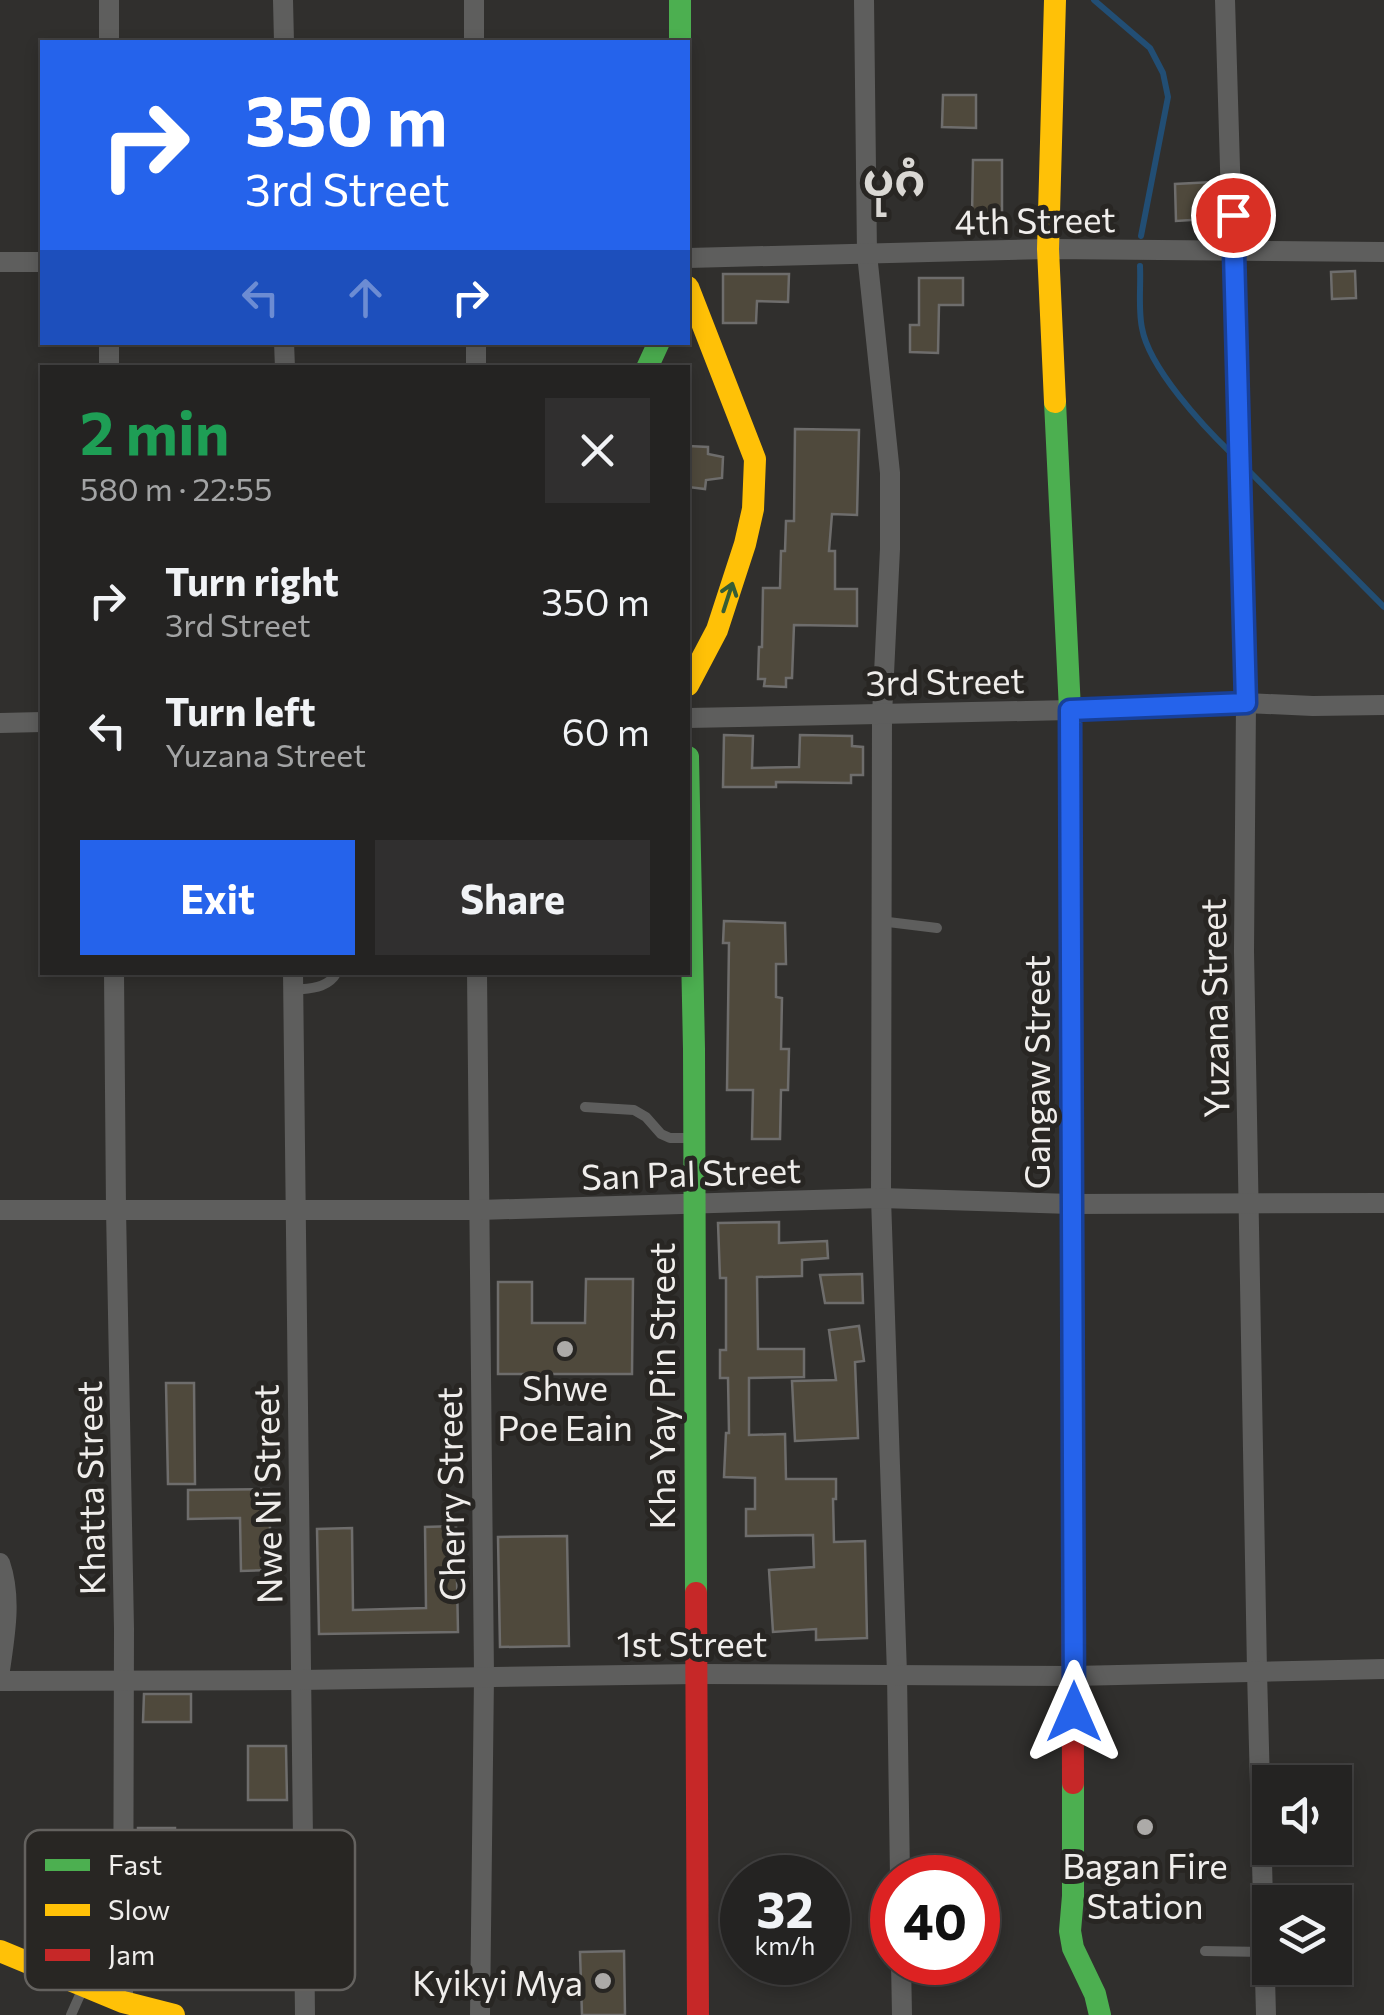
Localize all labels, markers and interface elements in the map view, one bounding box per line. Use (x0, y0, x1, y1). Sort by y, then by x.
text: 350 m (245, 75, 448, 160)
icon: right (80, 80, 210, 210)
district label: ပုဂံ (863, 150, 925, 217)
text: 3rd Street (245, 160, 450, 215)
pin (1191, 173, 1276, 258)
icon: arrive (1206, 188, 1261, 243)
street label: 4th Street (954, 196, 1116, 242)
icon: left (233, 270, 288, 325)
icon: ahead (338, 270, 393, 325)
icon: right (443, 270, 498, 325)
text: 2 min (80, 394, 229, 467)
button: close (545, 398, 650, 503)
text: 580 m · 22:55 (80, 468, 272, 508)
text: Turn right (165, 557, 339, 604)
icon: right (80, 573, 135, 628)
text: 350 m (541, 577, 650, 624)
one-way arrow (721, 581, 739, 613)
text: 3rd Street (165, 604, 311, 644)
street label: 3rd Street (865, 657, 1025, 703)
text: Turn left (165, 687, 316, 734)
icon: left (80, 703, 135, 758)
text: 60 m (562, 707, 650, 754)
text: Yuzana Street (165, 734, 366, 774)
button: Exit (80, 840, 355, 955)
button: Share (375, 840, 650, 955)
street label: Yuzana Street (1190, 898, 1236, 1118)
street label: Gangaw Street (1014, 955, 1057, 1189)
street label: San Pal Street (580, 1147, 802, 1197)
street label: Kha Yay Pin Street (639, 1242, 682, 1530)
marker: Shwe Poe Eain (554, 1338, 576, 1360)
place label: Shwe Poe Eain (497, 1365, 633, 1448)
street label: Khatta Street (66, 1380, 112, 1596)
street label: Nwe Ni Street (243, 1384, 289, 1604)
street label: Cherry Street (426, 1387, 472, 1601)
street label: 1st Street (617, 1621, 767, 1664)
position arrow (1022, 1660, 1126, 1764)
map controls (1252, 1765, 1352, 1985)
button: sound (1252, 1765, 1352, 1865)
marker: Bagan Fire Station (1134, 1816, 1156, 1838)
legend (25, 1830, 355, 1990)
place label: Bagan Fire Station (1062, 1843, 1228, 1926)
text: Fast (108, 1847, 162, 1881)
speed limit sign: 40 (870, 1855, 1000, 1985)
text: 32 (756, 1877, 814, 1938)
button: layers (1252, 1885, 1352, 1985)
text: Slow (108, 1892, 170, 1926)
text: km/h (755, 1930, 815, 1960)
text: Jam (108, 1937, 155, 1971)
place label: Kyikyi Mya (412, 1960, 583, 2003)
marker: Kyikyi Mya (592, 1970, 614, 1992)

